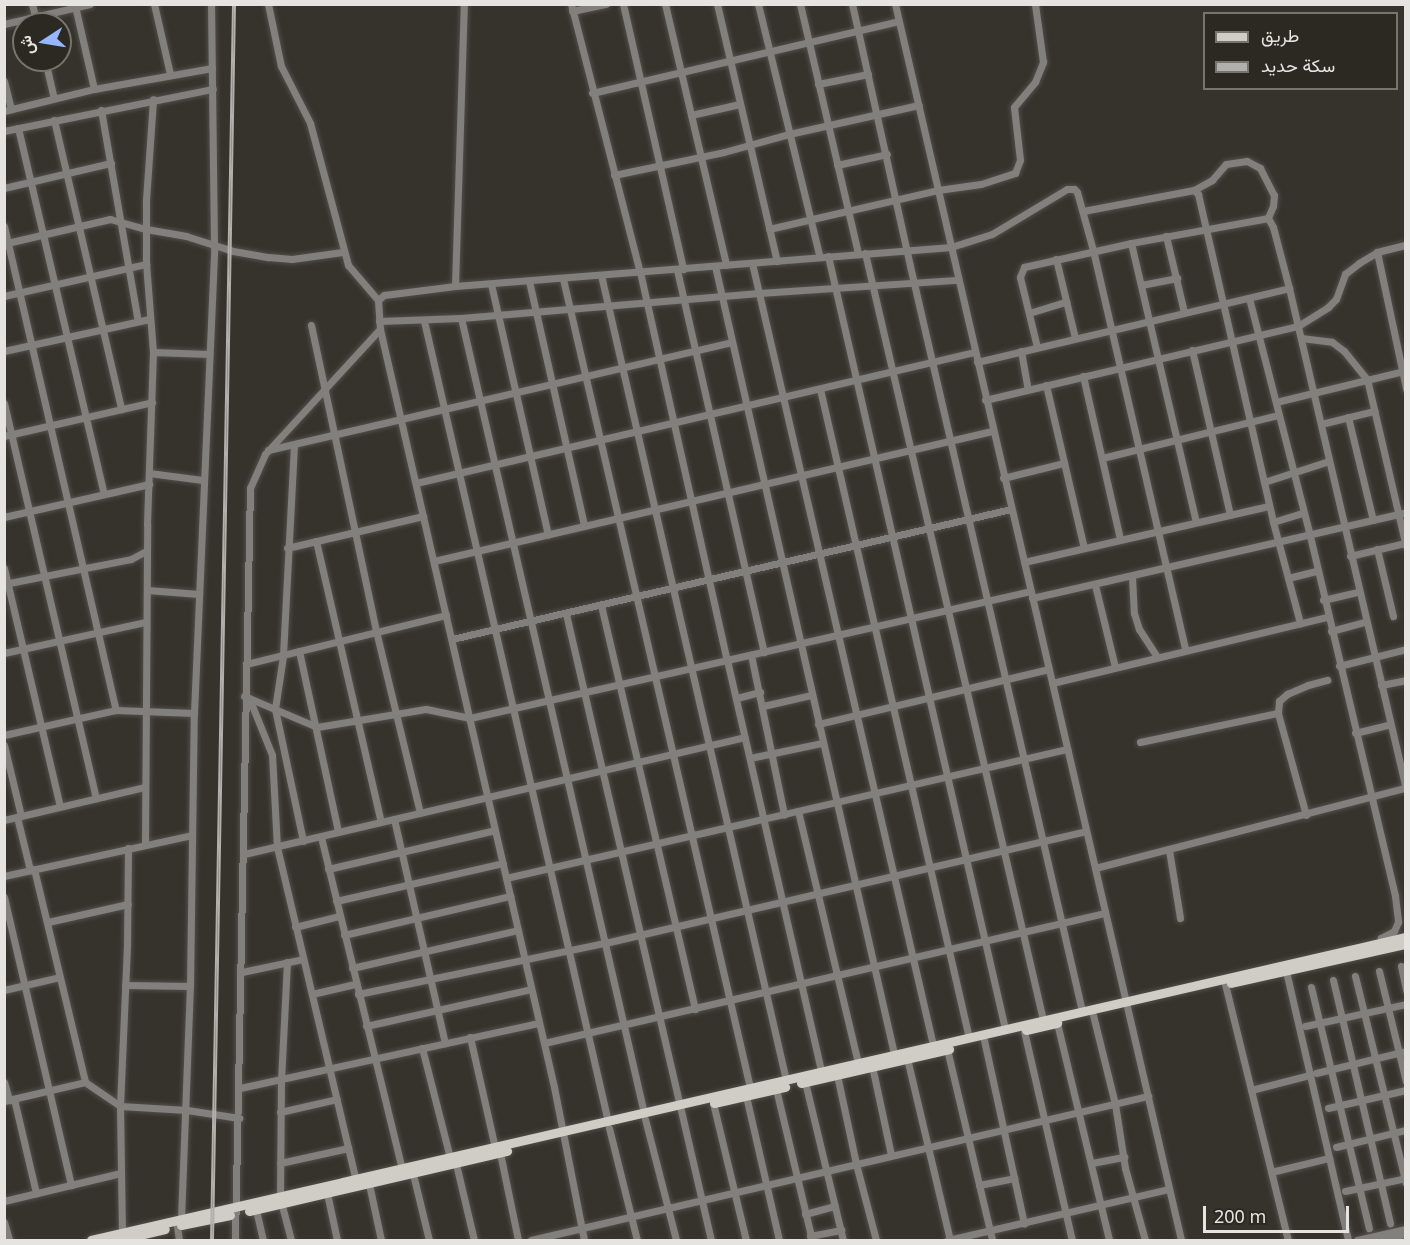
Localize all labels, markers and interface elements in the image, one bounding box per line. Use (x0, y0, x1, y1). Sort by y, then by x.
north arrow (12, 12, 72, 72)
legend (1203, 12, 1398, 90)
text: طريق (1261, 23, 1299, 47)
text: ش (14, 34, 39, 57)
text: سكة حديد (1261, 53, 1335, 77)
scale bar (1206, 1194, 1352, 1232)
text: 200 m (1214, 1204, 1266, 1228)

